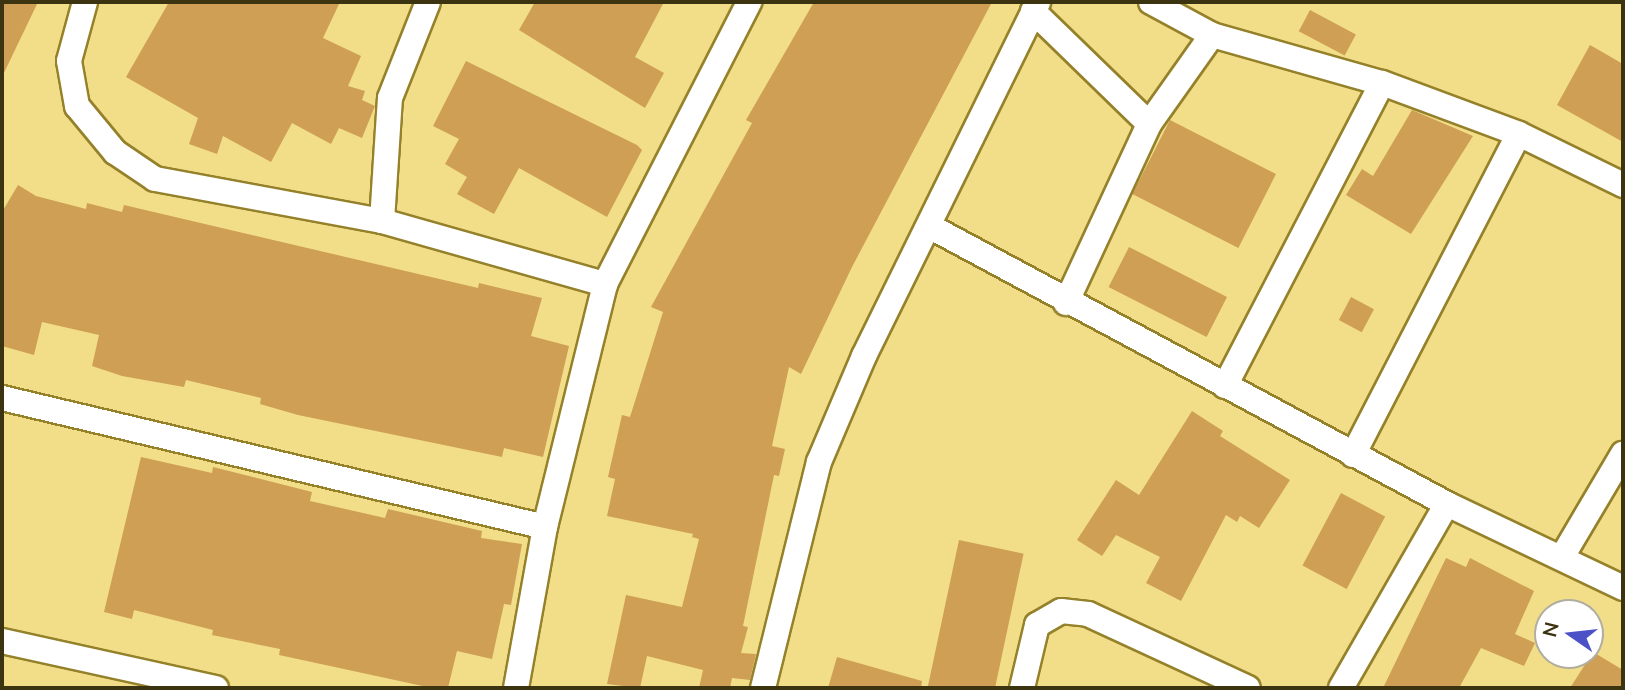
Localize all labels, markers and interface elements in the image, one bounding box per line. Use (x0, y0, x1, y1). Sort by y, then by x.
north arrow (1534, 599, 1604, 669)
text: N (1537, 619, 1563, 639)

